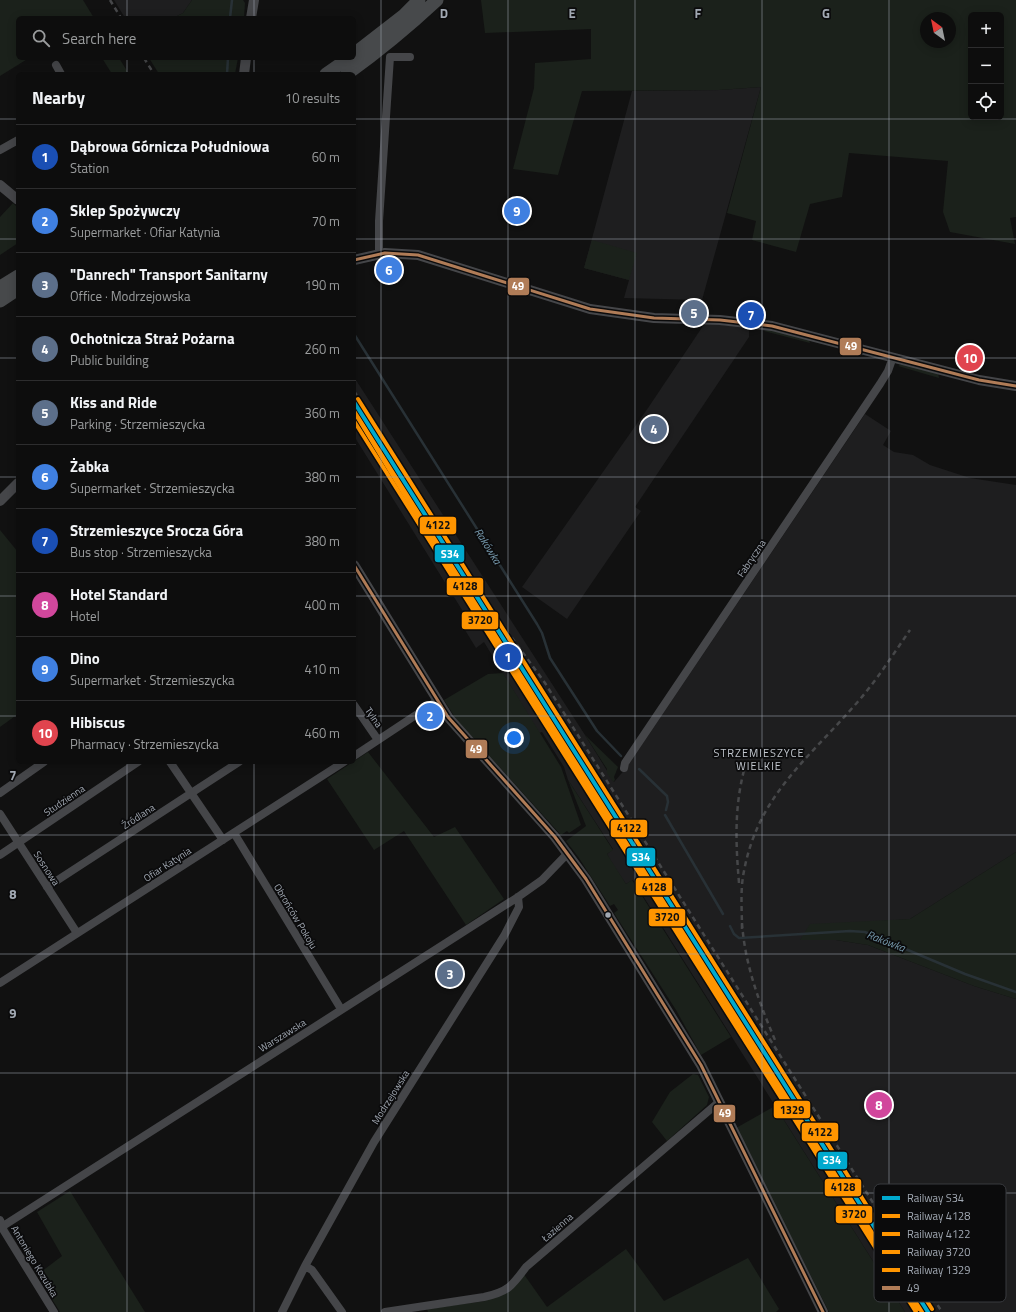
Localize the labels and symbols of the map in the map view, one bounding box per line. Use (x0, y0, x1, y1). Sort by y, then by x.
text: D (440, 3, 448, 23)
text: E (568, 3, 576, 23)
text: F (695, 3, 702, 23)
text: G (822, 3, 830, 23)
north arrow (920, 12, 956, 48)
pin: 9 (504, 196, 530, 226)
pin: 6 (376, 255, 402, 285)
line badge: 49 (507, 277, 530, 296)
text: 49 (512, 278, 524, 294)
pin: 5 (681, 298, 707, 328)
pin: 7 (738, 300, 764, 330)
line badge: 49 (839, 337, 862, 356)
text: 49 (845, 338, 857, 354)
pin: 10 (957, 343, 983, 373)
pin: 4 (641, 414, 667, 444)
line badge: 4122 (419, 516, 457, 535)
text: 4122 (426, 517, 450, 533)
water label: Rakówka (471, 525, 506, 568)
street label: Fabryczna (733, 536, 770, 580)
line badge: S34 (434, 544, 465, 563)
text: S34 (441, 546, 459, 562)
line badge: 4128 (446, 577, 484, 596)
text: 4128 (453, 578, 477, 594)
line badge: 3720 (461, 611, 499, 630)
text: 3720 (468, 612, 492, 628)
pin: 1 (495, 642, 521, 672)
pin: 2 (417, 701, 443, 731)
street label: Tylna (361, 704, 386, 731)
your location (504, 728, 524, 748)
line badge: 49 (465, 739, 488, 759)
text: 49 (470, 741, 482, 757)
district label: STRZEMIESZYCE WIELKIE (713, 745, 805, 774)
text: 7 (9, 765, 17, 785)
street label: Studzienna (41, 781, 88, 820)
street label: Źródlana (119, 800, 158, 833)
line badge: 4122 (610, 819, 648, 838)
text: 4122 (617, 820, 641, 836)
street label: Ofiar Katynia (140, 843, 194, 886)
line badge: S34 (626, 847, 656, 867)
street label: Sosnowa (30, 848, 63, 889)
text: S34 (632, 849, 650, 865)
line badge: 4128 (635, 877, 673, 896)
text: 4128 (642, 879, 666, 895)
street label: Obrońców Pokoju (270, 881, 321, 952)
text: 8 (9, 884, 17, 904)
line badge: 3720 (648, 908, 686, 927)
text: 3720 (655, 909, 679, 925)
unlabelled marker (603, 910, 613, 920)
water label: Rakówka (864, 926, 908, 956)
pin: 3 (437, 959, 463, 989)
text: 9 (9, 1003, 17, 1023)
street label: Warszawska (256, 1015, 309, 1056)
street label: Modrzejowska (368, 1067, 413, 1127)
pin: 8 (866, 1090, 892, 1120)
line badge: 1329 (773, 1100, 811, 1119)
text: 1329 (780, 1102, 804, 1118)
line badge: 49 (713, 1104, 736, 1123)
text: 49 (719, 1105, 731, 1121)
line badge: 4122 (801, 1122, 839, 1142)
text: 4122 (808, 1124, 832, 1140)
line badge: S34 (817, 1151, 848, 1170)
text: S34 (823, 1152, 841, 1168)
line badge: 4128 (824, 1178, 862, 1197)
text: 4128 (831, 1179, 855, 1195)
legend (874, 1184, 1006, 1302)
text: Railway S34 (907, 1190, 964, 1206)
line badge: 3720 (835, 1205, 873, 1224)
text: 3720 (842, 1206, 866, 1222)
text: Railway 4128 (907, 1208, 970, 1224)
street label: Łazienna (538, 1209, 576, 1246)
street label: Antoniego Kozubka (7, 1223, 62, 1300)
text: Railway 4122 (907, 1226, 970, 1242)
text: Railway 3720 (907, 1244, 970, 1260)
text: Railway 1329 (907, 1262, 970, 1278)
text: 49 (907, 1280, 919, 1296)

